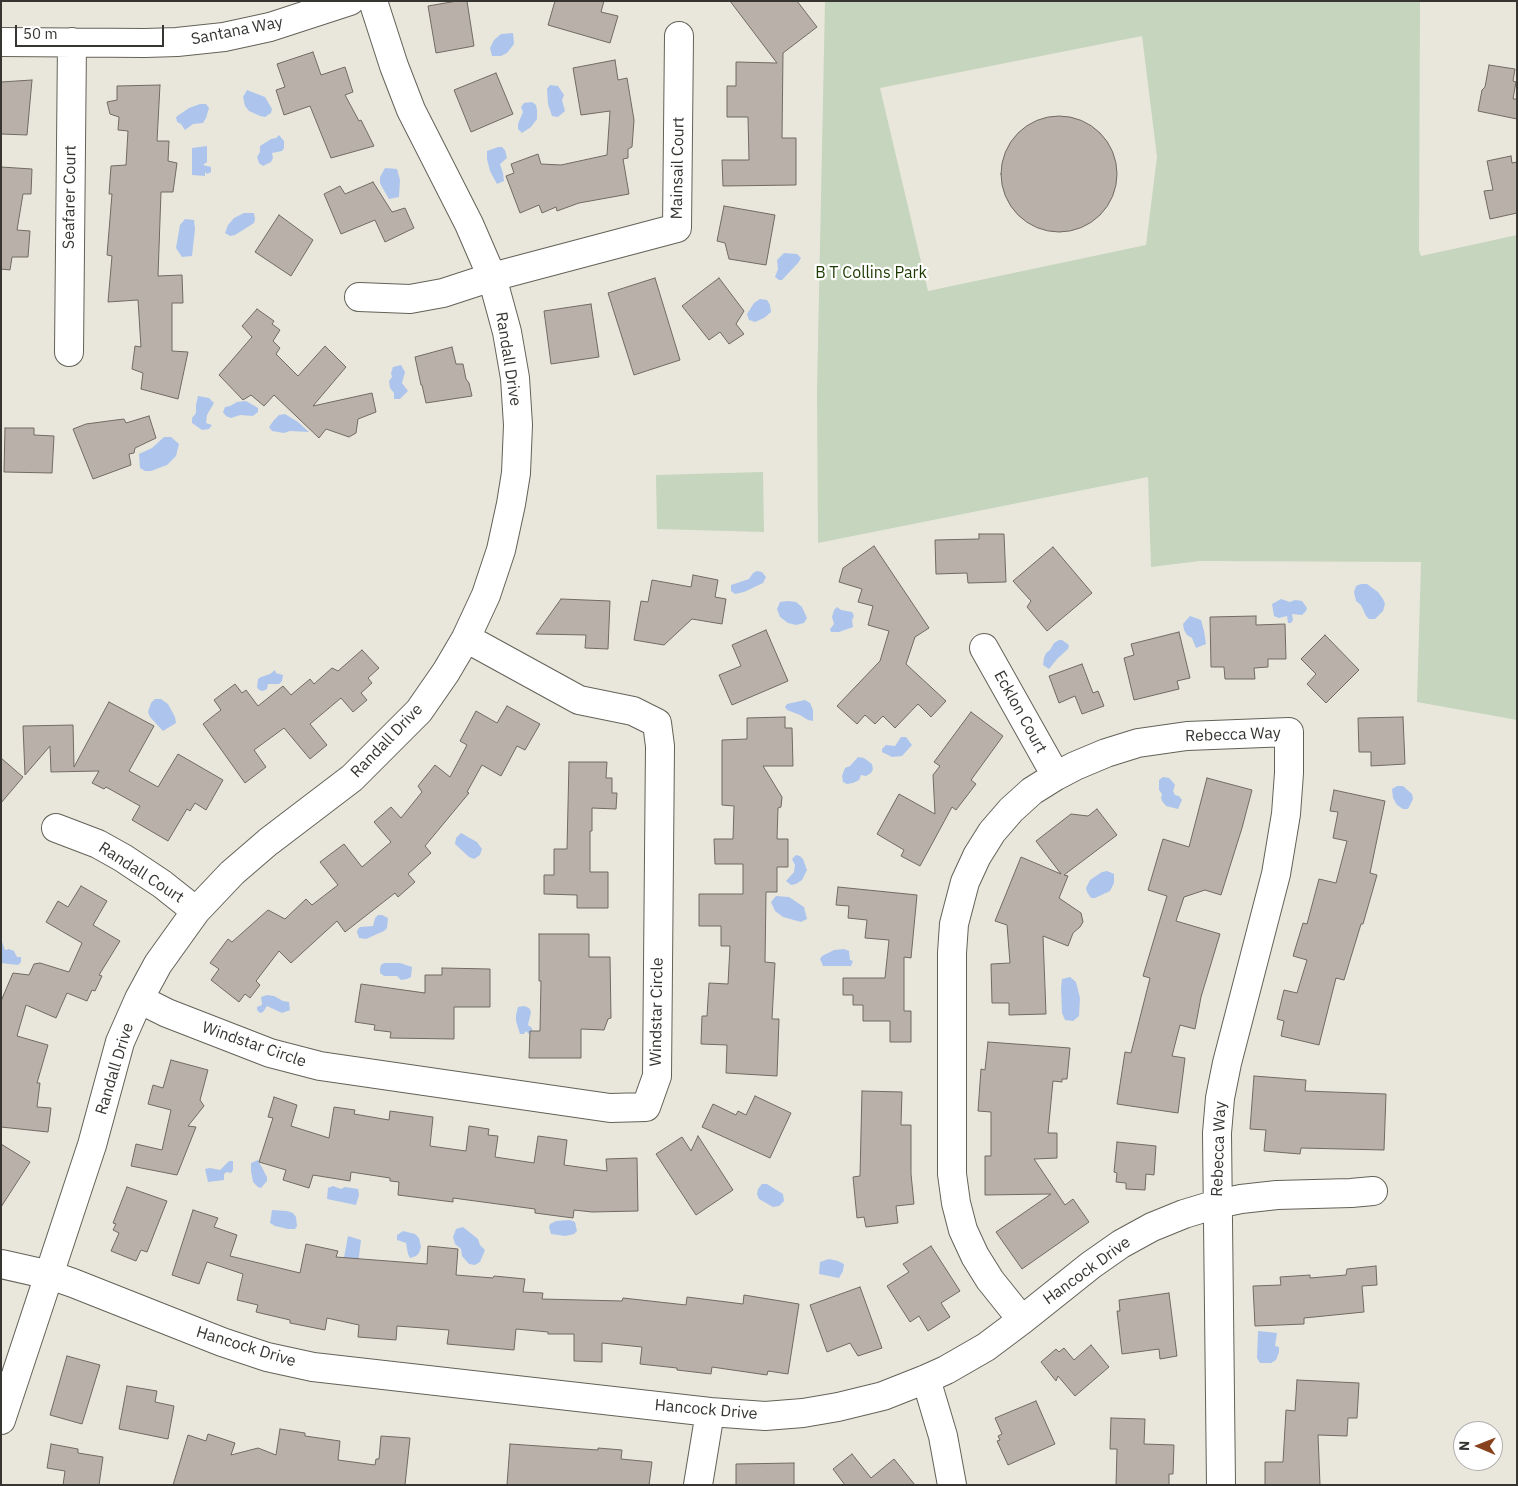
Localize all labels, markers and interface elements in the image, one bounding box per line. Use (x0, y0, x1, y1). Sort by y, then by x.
street label: Santana Way (190, 13, 284, 49)
scale bar (18, 15, 166, 47)
text: 50 m (23, 24, 58, 43)
street label: Mainsail Court (668, 117, 688, 219)
street label: Seafarer Court (59, 145, 81, 249)
park label: B T Collins Park (815, 263, 927, 283)
street label: Randall Drive (491, 311, 525, 407)
street label: Ecklon Court (989, 667, 1051, 757)
street label: Randall Drive (347, 700, 427, 782)
street label: Rebecca Way (1185, 724, 1281, 746)
street label: Randall Court (95, 838, 187, 908)
street label: Windstar Circle (646, 957, 668, 1067)
street label: Windstar Circle (199, 1018, 309, 1072)
street label: Randall Drive (92, 1021, 138, 1117)
street label: Rebecca Way (1208, 1101, 1230, 1197)
street label: Hancock Drive (1040, 1233, 1134, 1309)
street label: Hancock Drive (194, 1323, 298, 1371)
street label: Hancock Drive (654, 1396, 758, 1424)
north arrow (1453, 1421, 1503, 1471)
text: N (1455, 1441, 1473, 1451)

